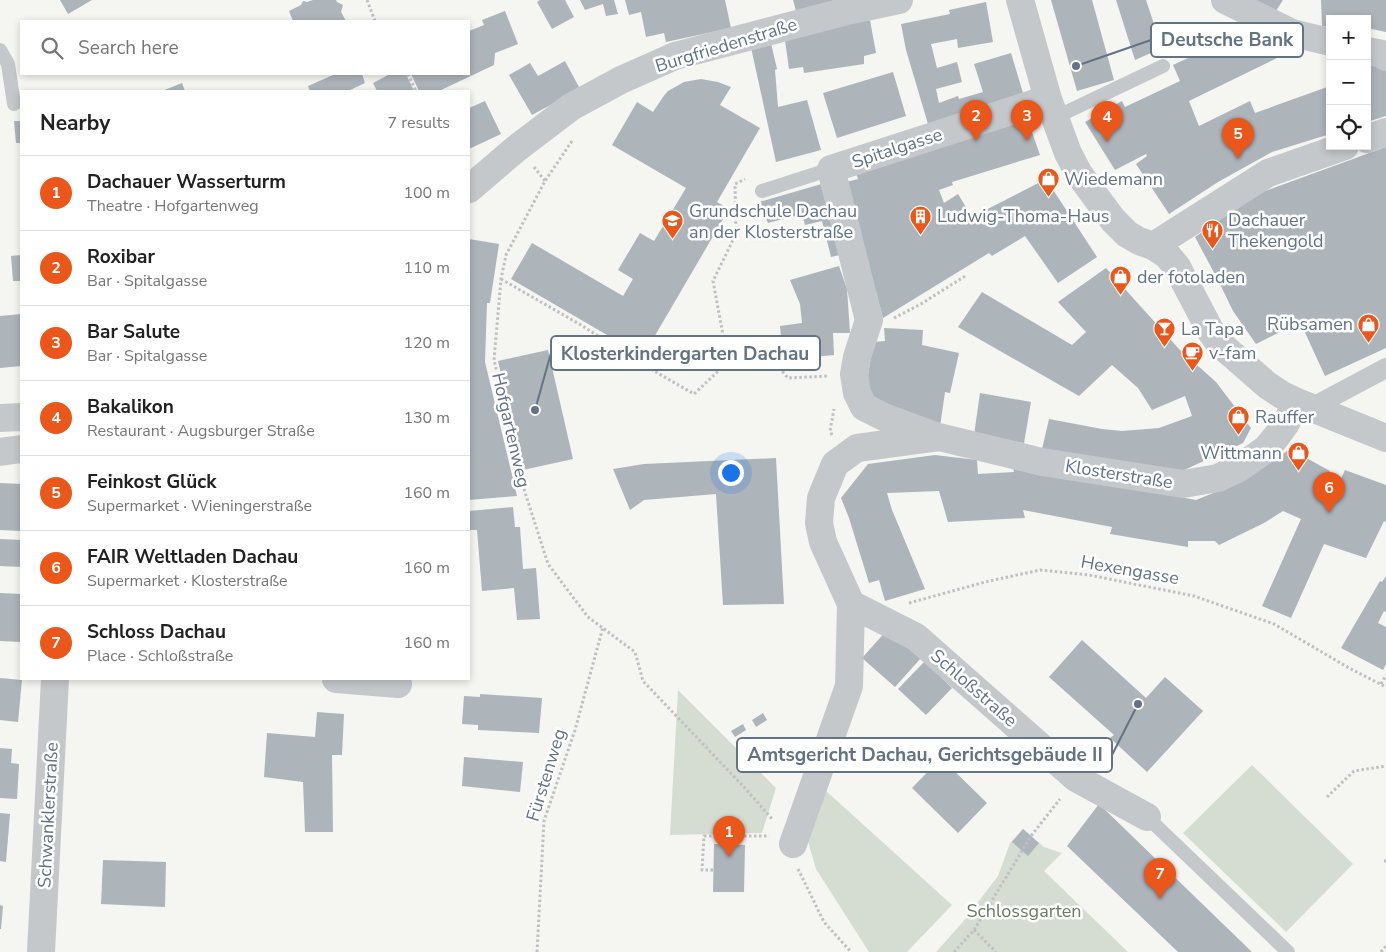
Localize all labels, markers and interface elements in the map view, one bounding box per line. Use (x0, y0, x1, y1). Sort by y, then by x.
street label: Burgfriedenstraße (652, 12, 800, 78)
map controls (1326, 15, 1371, 150)
button: + (1326, 15, 1371, 60)
search box (20, 20, 470, 75)
callout: Deutsche Bank (1151, 23, 1303, 57)
text: Deutsche Bank (1161, 27, 1294, 53)
icon: search (38, 34, 66, 62)
text: Search here (78, 35, 179, 61)
button: − (1326, 60, 1371, 105)
pin: 2 (960, 100, 992, 141)
pin: 3 (1011, 100, 1043, 141)
pin: 4 (1091, 101, 1123, 142)
button: locate (1326, 105, 1371, 150)
text: Nearby (40, 109, 110, 137)
text: 7 results (388, 112, 450, 134)
pin: 5 (1222, 118, 1254, 159)
street label: Spitalgasse (849, 122, 945, 174)
shop icon: Wiedemann (1036, 167, 1060, 198)
place label: Wiedemann (1064, 167, 1163, 191)
text: Dachauer Wasserturm (87, 169, 286, 195)
text: 1 (51, 182, 61, 204)
text: 100 m (403, 182, 450, 204)
text: Theatre · Hofgartenweg (87, 195, 259, 217)
place label: Grundschule Dachau an der Klosterstraße (689, 199, 857, 244)
building icon: Ludwig-Thoma-Haus (909, 204, 933, 235)
place label: Ludwig-Thoma-Haus (937, 204, 1110, 228)
place label: Dachauer Thekengold (1228, 208, 1324, 253)
school or university icon: Grundschule Dachau an der Klosterstraße (661, 209, 685, 240)
restaurant icon: Dachauer Thekengold (1200, 218, 1224, 249)
text: Roxibar (87, 244, 155, 270)
text: 2 (51, 257, 61, 279)
text: 110 m (403, 257, 450, 279)
shop icon: der fotoladen (1109, 265, 1133, 296)
place label: der fotoladen (1137, 265, 1245, 289)
text: Bar · Spitalgasse (87, 270, 207, 292)
place label: Rübsamen (1267, 312, 1353, 336)
shop icon: Rübsamen (1357, 312, 1381, 343)
bar icon: La Tapa (1153, 317, 1177, 348)
place label: La Tapa (1181, 317, 1244, 341)
text: Bar Salute (87, 319, 180, 345)
text: 3 (51, 332, 61, 354)
text: 120 m (403, 332, 450, 354)
callout: Klosterkindergarten Dachau (551, 336, 820, 370)
text: Klosterkindergarten Dachau (561, 341, 809, 367)
cafe icon: v-fam (1181, 341, 1205, 372)
place label: v-fam (1209, 341, 1256, 365)
text: Bar · Spitalgasse (87, 345, 207, 367)
street label: Hofgartenweg (486, 370, 536, 490)
text: Bakalikon (87, 394, 174, 420)
shop icon: Rauffer (1227, 405, 1251, 436)
place label: Rauffer (1255, 405, 1315, 429)
text: 4 (51, 407, 61, 429)
text: 130 m (403, 407, 450, 429)
text: Restaurant · Augsburger Straße (87, 420, 315, 442)
place label: Wittmann (1200, 441, 1282, 465)
shop icon: Wittmann (1286, 441, 1310, 472)
street label: Klosterstraße (1063, 454, 1175, 494)
your location (718, 460, 744, 486)
text: Feinkost Glück (87, 469, 216, 495)
pin: 6 (1313, 472, 1345, 513)
text: 5 (51, 482, 61, 504)
text: 160 m (403, 482, 450, 504)
text: Supermarket · Wieningerstraße (87, 495, 312, 517)
text: FAIR Weltladen Dachau (87, 544, 298, 570)
street label: Hexengasse (1079, 550, 1181, 590)
text: 6 (51, 557, 61, 579)
text: 160 m (403, 557, 450, 579)
text: Supermarket · Klosterstraße (87, 570, 288, 592)
text: Schloss Dachau (87, 619, 226, 645)
text: 7 (51, 632, 61, 654)
text: 160 m (403, 632, 450, 654)
street label: Schloßstraße (926, 644, 1022, 732)
text: Place · Schloßstraße (87, 645, 233, 667)
street label: Fürstenweg (521, 726, 571, 824)
callout: Amtsgericht Dachau, Gerichtsgebäude II (737, 738, 1112, 772)
street label: Schwanklerstraße (32, 742, 64, 888)
text: Amtsgericht Dachau, Gerichtsgebäude II (747, 742, 1103, 768)
pin: 1 (713, 816, 745, 857)
pin: 7 (1144, 858, 1176, 899)
park label: Schlossgarten (966, 899, 1082, 923)

